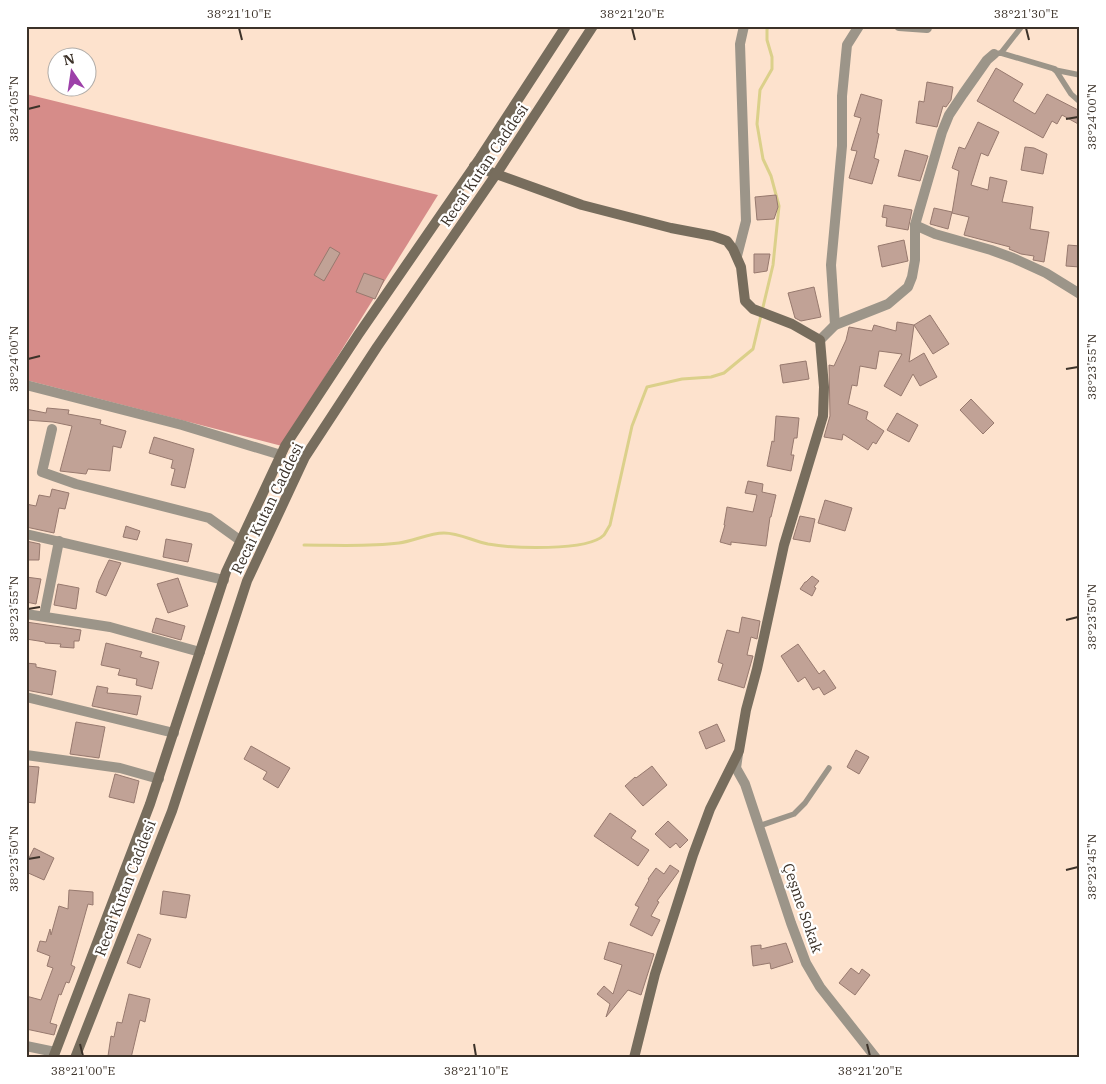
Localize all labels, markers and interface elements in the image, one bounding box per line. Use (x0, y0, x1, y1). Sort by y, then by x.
text: 38°21'10"E (207, 6, 271, 21)
text: 38°21'20"E (600, 6, 664, 21)
text: 38°21'30"E (994, 6, 1058, 21)
north arrow (48, 48, 98, 98)
text: N (62, 49, 76, 69)
text: 38°24'05"N (6, 76, 21, 142)
text: 38°24'00"N (1084, 84, 1099, 150)
street label: Recai Kutan Caddesi (436, 100, 532, 230)
text: 38°24'00"N (6, 326, 21, 392)
text: 38°23'55"N (1084, 334, 1099, 400)
street label: Recai Kutan Caddesi (227, 439, 307, 577)
text: 38°23'55"N (6, 576, 21, 642)
text: 38°23'50"N (1084, 584, 1099, 650)
street label: Recai Kutan Caddesi (90, 817, 160, 959)
text: 38°23'50"N (6, 826, 21, 892)
text: 38°23'45"N (1084, 834, 1099, 900)
street label: Çeşme Sokak (779, 861, 827, 956)
text: 38°21'00"E (51, 1063, 115, 1078)
text: 38°21'10"E (444, 1063, 508, 1078)
text: 38°21'20"E (838, 1063, 902, 1078)

